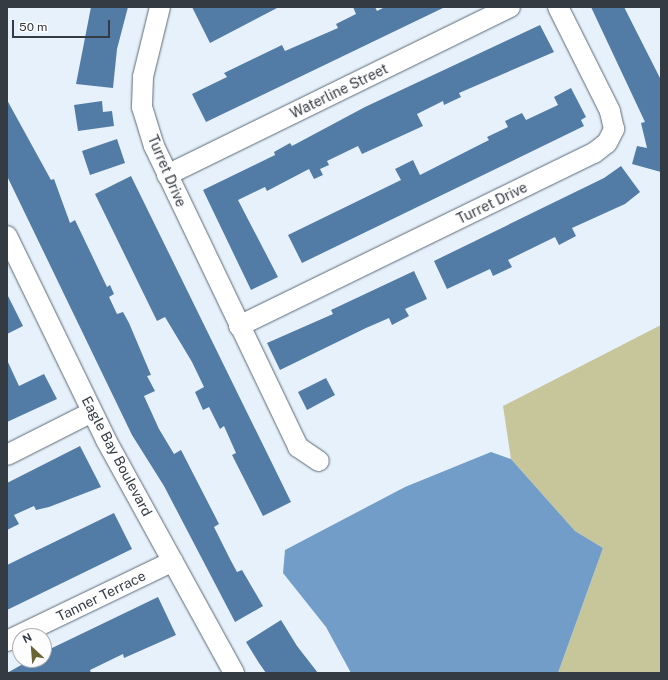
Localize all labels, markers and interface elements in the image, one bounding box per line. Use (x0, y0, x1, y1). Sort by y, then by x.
scale bar (14, 12, 112, 38)
text: 50 m (19, 20, 47, 34)
street label: Waterline Street (287, 60, 391, 122)
street label: Turret Drive (144, 132, 190, 210)
street label: Turret Drive (454, 179, 530, 227)
street label: Eagle Bay Boulevard (78, 393, 156, 519)
street label: Tanner Terrace (54, 567, 148, 625)
north arrow (12, 628, 52, 668)
text: N (21, 631, 34, 645)

